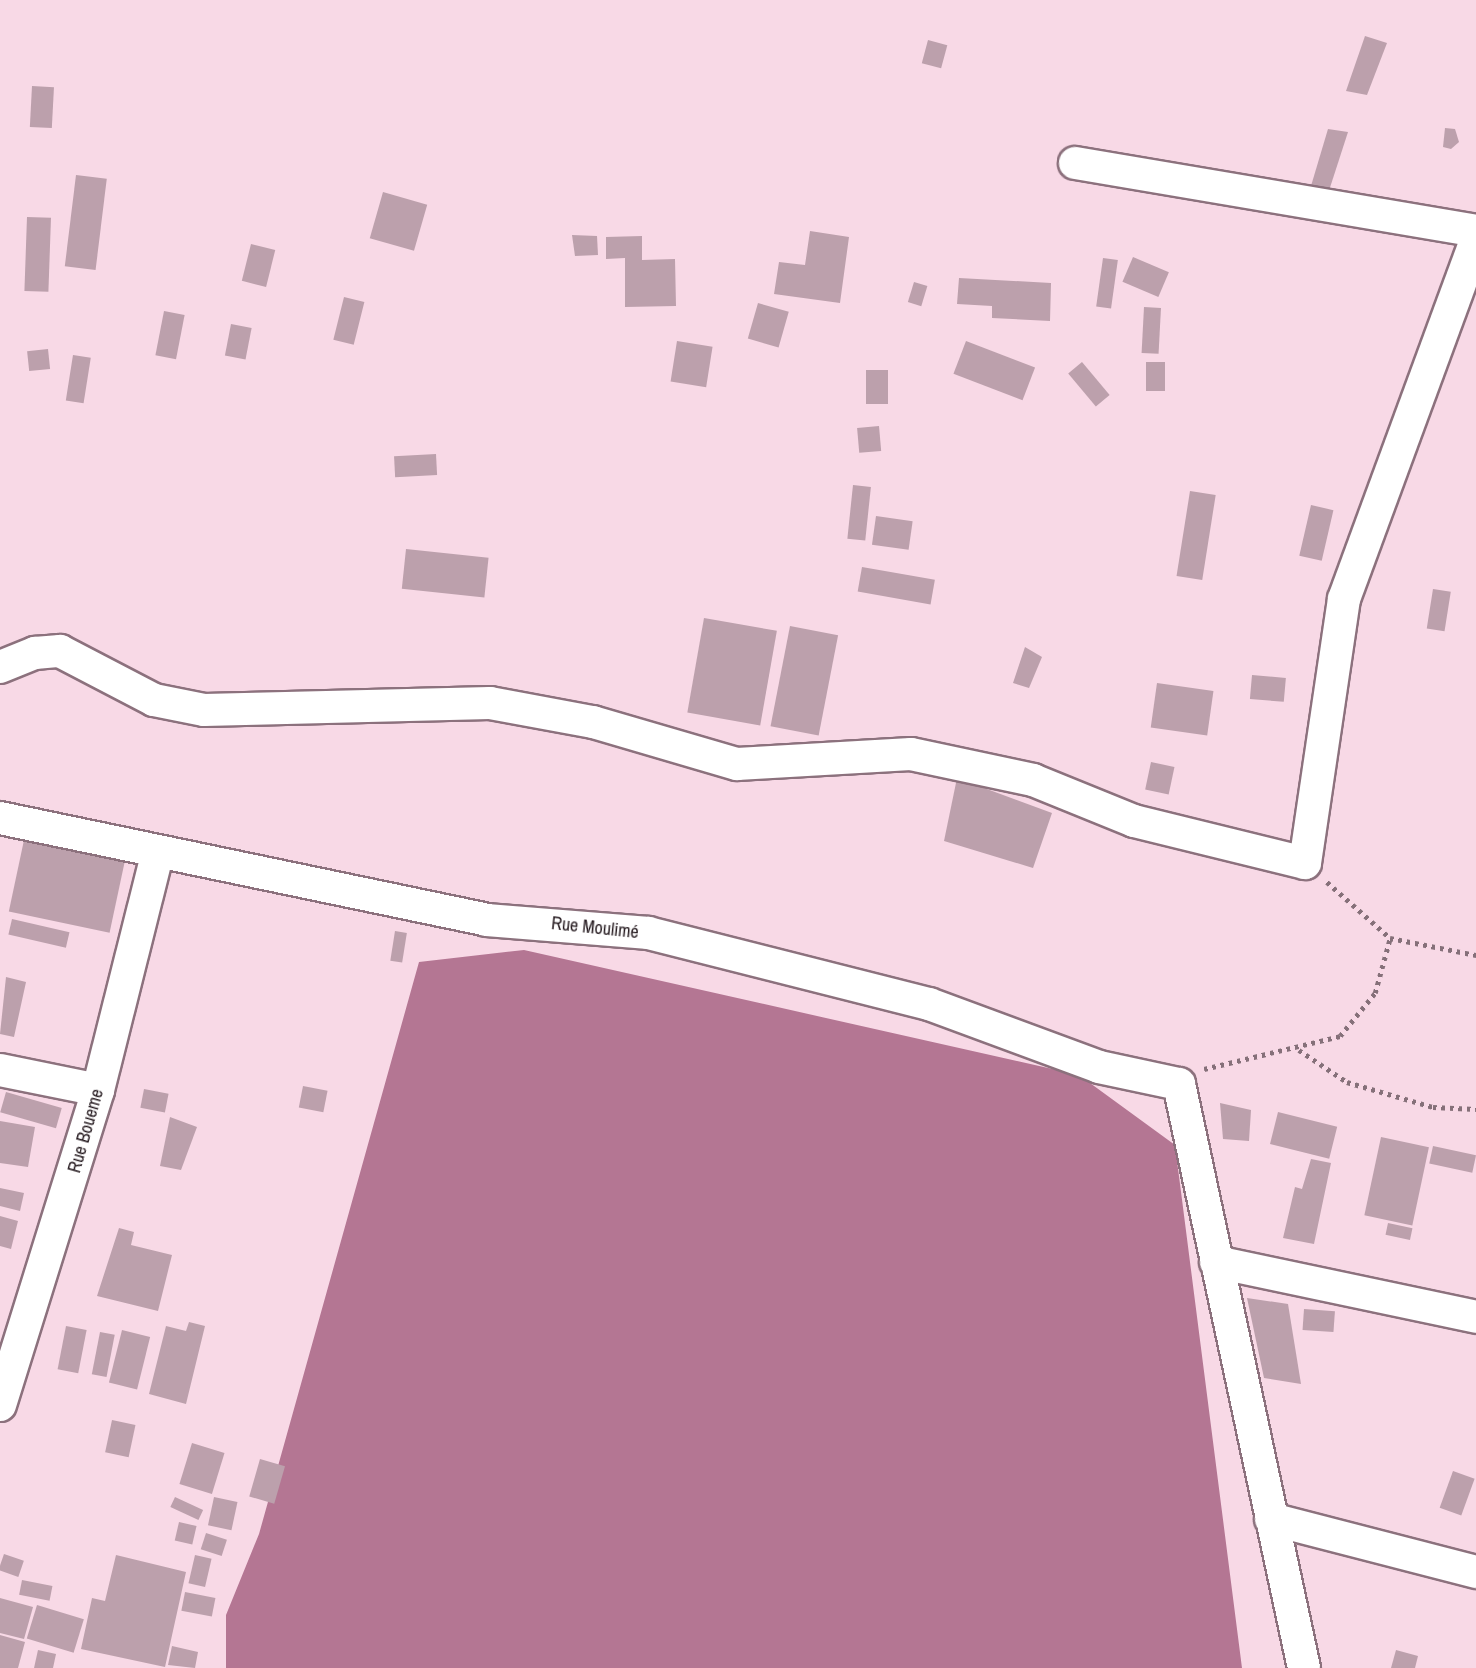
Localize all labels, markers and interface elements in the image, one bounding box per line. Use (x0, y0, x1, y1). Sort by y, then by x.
street label: Rue Moulimé (550, 913, 640, 943)
street label: Rue Boueme (64, 1087, 108, 1175)

